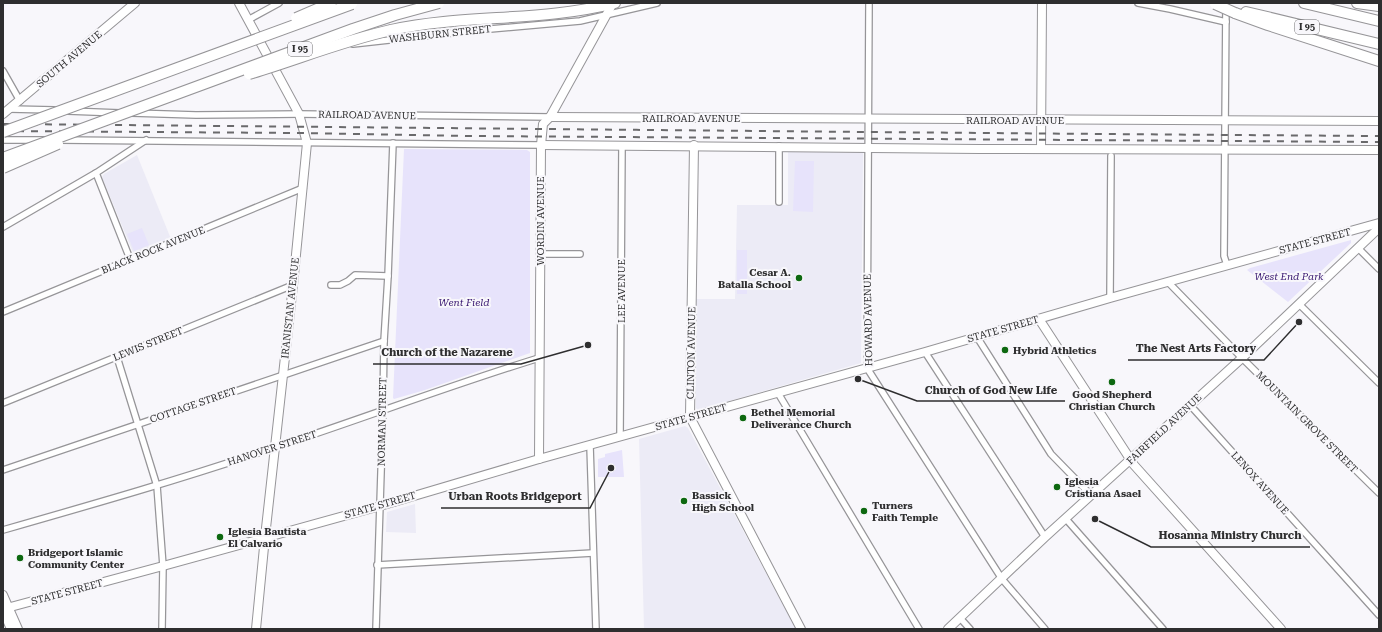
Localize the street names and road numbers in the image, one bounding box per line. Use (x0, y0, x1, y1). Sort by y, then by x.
road number: I 95 (1295, 20, 1319, 34)
street label: WASHBURN STREET (388, 23, 492, 45)
street label: SOUTH AVENUE (34, 28, 104, 90)
road number: I 95 (288, 42, 312, 56)
street label: RAILROAD AVENUE (318, 109, 416, 121)
street label: RAILROAD AVENUE (642, 113, 740, 124)
street label: RAILROAD AVENUE (966, 115, 1064, 126)
street label: WORDIN AVENUE (535, 176, 546, 266)
street label: BLACK ROCK AVENUE (100, 224, 206, 276)
street label: STATE STREET (1278, 226, 1352, 256)
street label: IRANISTAN AVENUE (279, 257, 301, 359)
street label: LEE AVENUE (616, 259, 627, 323)
street label: HOWARD AVENUE (862, 274, 874, 366)
street label: CLINTON AVENUE (685, 307, 697, 399)
street label: STATE STREET (966, 313, 1040, 344)
street label: LEWIS STREET (111, 325, 185, 363)
street label: MOUNTAIN GROVE STREET (1254, 369, 1360, 475)
street label: NORMAN STREET (376, 377, 388, 467)
street label: COTTAGE STREET (148, 385, 238, 425)
street label: FAIRFIELD AVENUE (1124, 391, 1204, 467)
street label: STATE STREET (654, 401, 728, 432)
street label: HANOVER STREET (226, 428, 318, 468)
street label: LENOX AVENUE (1229, 449, 1291, 517)
street label: STATE STREET (343, 489, 417, 520)
street label: STATE STREET (30, 577, 104, 607)

